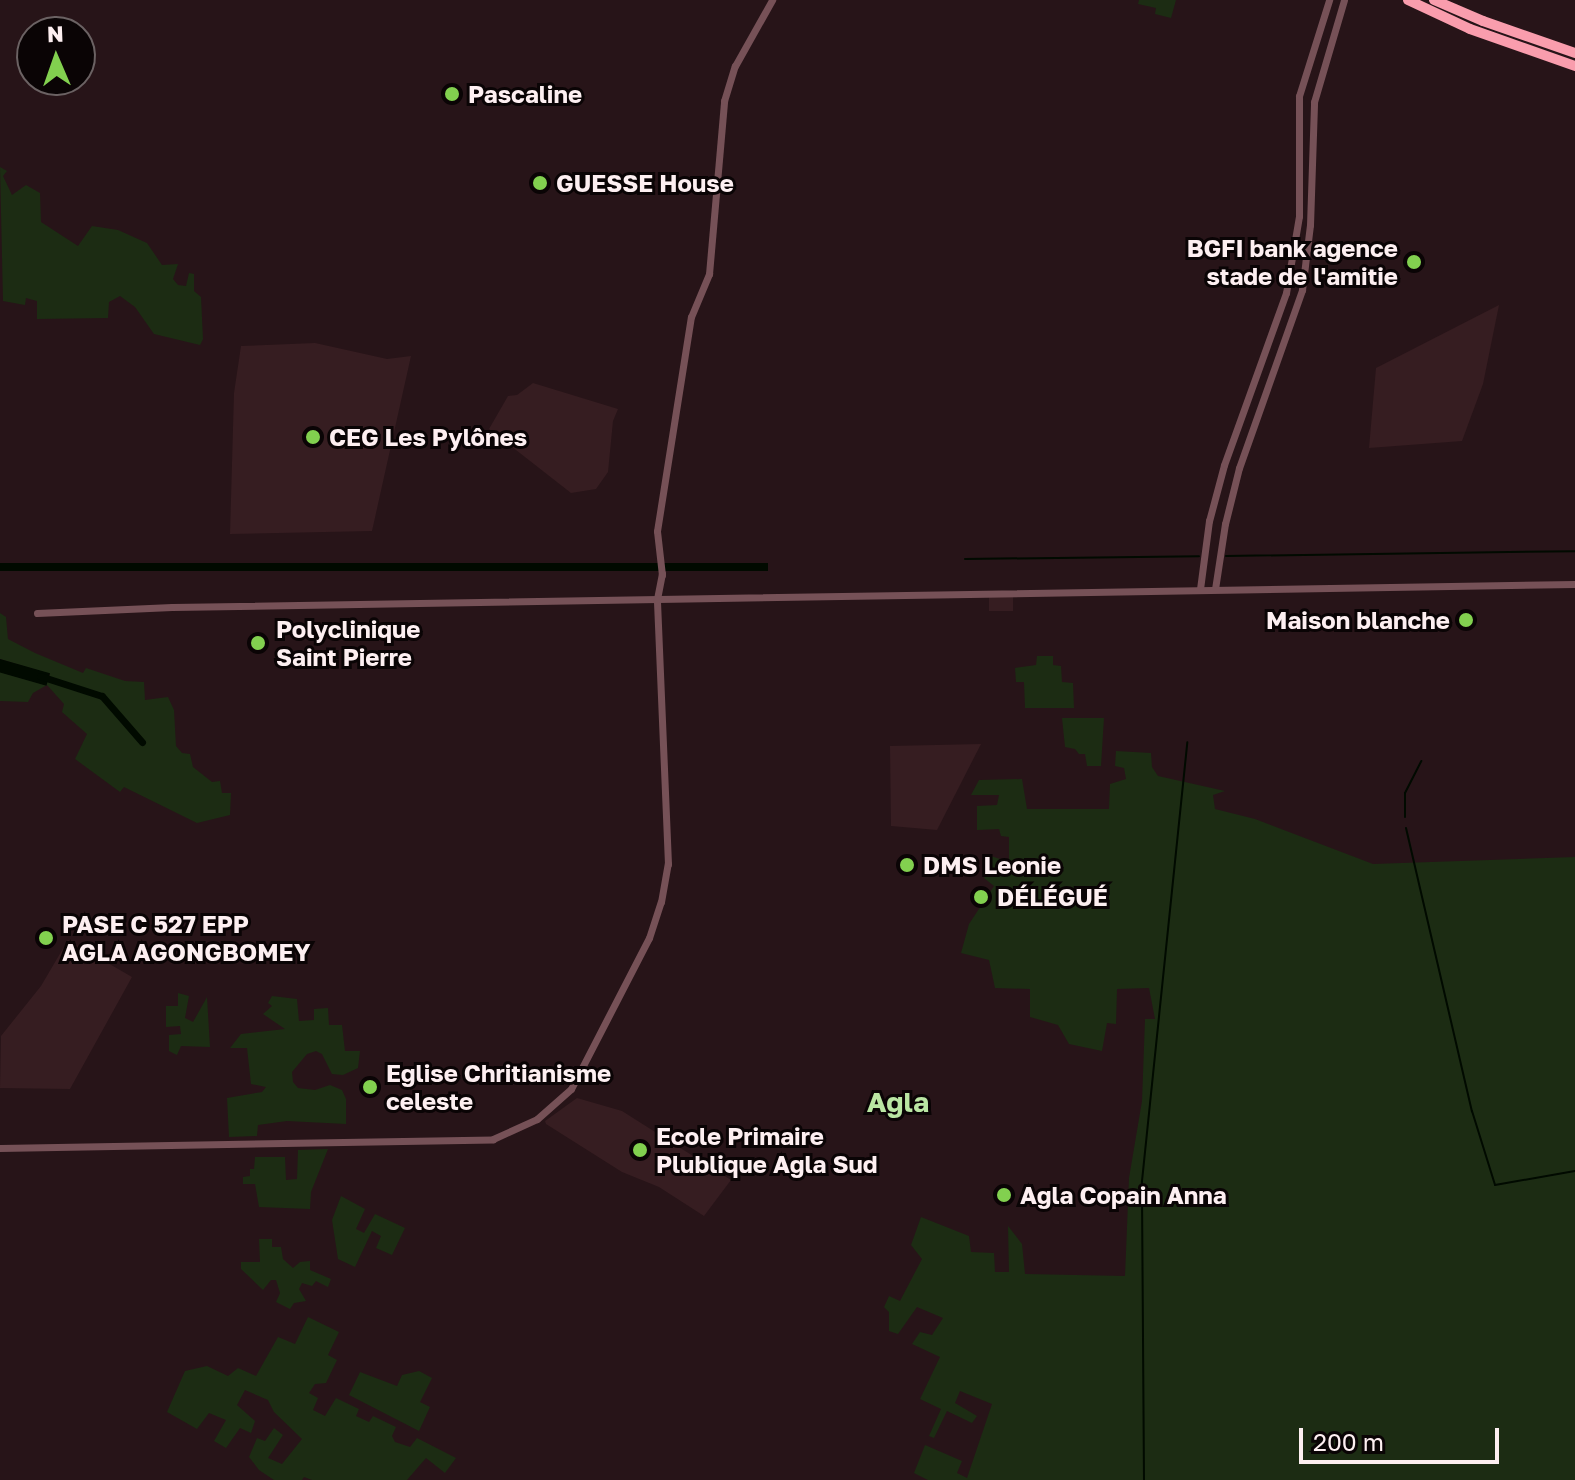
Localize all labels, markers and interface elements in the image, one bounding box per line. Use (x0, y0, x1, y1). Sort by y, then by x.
north arrow (16, 16, 96, 96)
text: N (46, 20, 64, 47)
place label: Pascaline (468, 80, 582, 108)
marker: Pascaline (443, 85, 461, 103)
place label: GUESSE House (556, 169, 734, 197)
marker: GUESSE House (531, 174, 549, 192)
place label: BGFI bank agence stade de l'amitie (1187, 234, 1398, 290)
marker: BGFI bank agence stade de l'amitie (1405, 253, 1423, 271)
place label: CEG Les Pylônes (329, 423, 527, 451)
marker: CEG Les Pylônes (304, 428, 322, 446)
place label: Maison blanche (1266, 606, 1450, 634)
marker: Maison blanche (1457, 611, 1475, 629)
place label: Polyclinique Saint Pierre (276, 615, 420, 671)
marker: Polyclinique Saint Pierre (247, 632, 269, 654)
place label: DMS Leonie (923, 851, 1061, 879)
marker: DMS Leonie (898, 856, 916, 874)
place label: DÉLÉGUÉ (997, 883, 1108, 911)
marker: DÉLÉGUÉ (972, 888, 990, 906)
place label: PASE C 527 EPP AGLA AGONGBOMEY (62, 910, 311, 966)
marker: PASE C 527 EPP AGLA AGONGBOMEY (37, 929, 55, 947)
place label: Eglise Chritianisme celeste (386, 1059, 611, 1115)
marker: Eglise Chritianisme celeste (361, 1078, 379, 1096)
district label: Agla (867, 1085, 929, 1119)
place label: Ecole Primaire Plublique Agla Sud (656, 1122, 878, 1178)
marker: Ecole Primaire Plublique Agla Sud (631, 1141, 649, 1159)
place label: Agla Copain Anna (1020, 1181, 1227, 1209)
marker: Agla Copain Anna (995, 1186, 1013, 1204)
scale bar (1303, 1412, 1503, 1462)
text: 200 m (1313, 1427, 1384, 1456)

